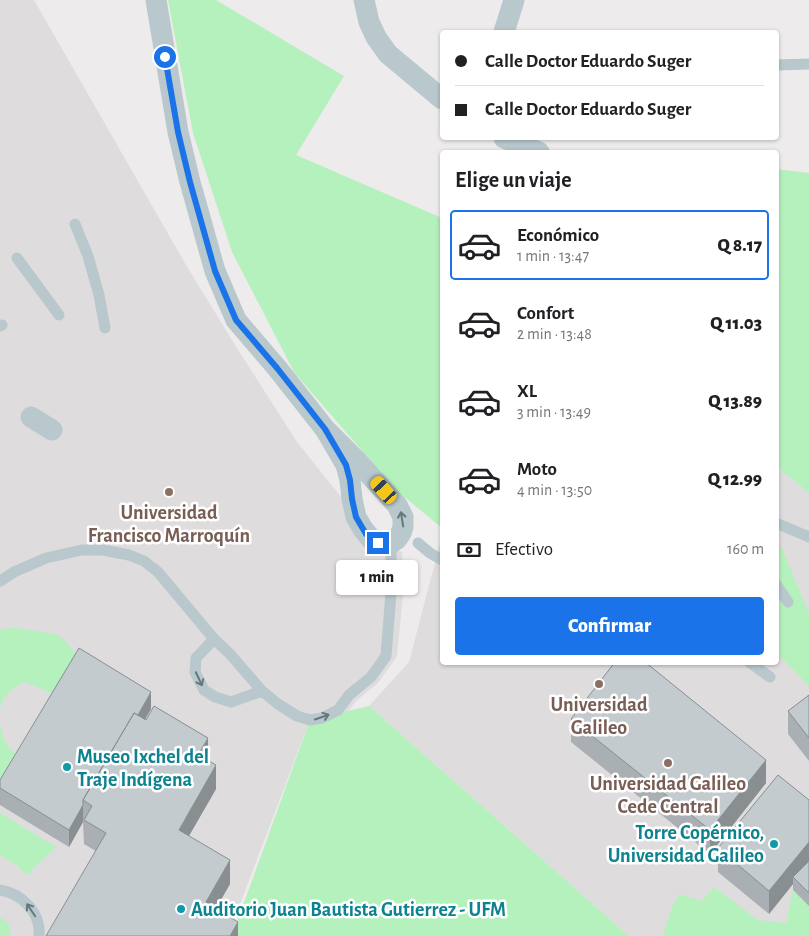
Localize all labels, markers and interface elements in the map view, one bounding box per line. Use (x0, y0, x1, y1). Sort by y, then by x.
route start (154, 46, 176, 68)
text: Calle Doctor Eduardo Suger (485, 52, 691, 71)
text: Calle Doctor Eduardo Suger (485, 100, 691, 119)
text: Elige un viaje (455, 169, 572, 191)
icon: car (457, 223, 502, 268)
text: Económico (517, 226, 599, 245)
text: Q 8.17 (718, 236, 762, 255)
text: 1 min · 13:47 (517, 248, 589, 264)
icon: car (457, 301, 502, 346)
text: Confort (517, 304, 574, 323)
text: Q 11.03 (710, 314, 762, 333)
text: 2 min · 13:48 (517, 326, 592, 342)
icon: car (457, 379, 502, 424)
text: XL (517, 382, 537, 401)
text: Q 13.89 (708, 392, 762, 411)
text: 3 min · 13:49 (517, 404, 591, 420)
icon: car (457, 457, 502, 502)
text: Moto (517, 460, 557, 479)
text: Q 12.99 (708, 470, 762, 489)
car (368, 474, 399, 506)
text: 4 min · 13:50 (517, 482, 592, 498)
marker: Universidad Francisco Marroquín (163, 486, 175, 498)
place label: Universidad Francisco Marroquín (88, 503, 250, 546)
one-way arrow (396, 512, 406, 528)
route end (367, 532, 389, 554)
icon: cash (455, 536, 483, 564)
text: Efectivo (495, 540, 553, 559)
text: 160 m (727, 541, 764, 557)
callout: 1 min (337, 560, 419, 596)
text: 1 min (360, 569, 394, 585)
button: Confirmar (455, 597, 764, 655)
one-way arrow (195, 671, 204, 686)
marker: Universidad Galileo (593, 678, 605, 690)
place label: Universidad Galileo (551, 695, 648, 738)
one-way arrow (314, 712, 329, 721)
place label: Museo Ixchel del Traje Indígena (77, 747, 209, 790)
marker: Universidad Galileo Cede Central (662, 757, 674, 769)
marker: Museo Ixchel del Traje Indígena (61, 761, 73, 773)
place label: Universidad Galileo Cede Central (590, 774, 746, 817)
place label: Torre Copérnico, Universidad Galileo (608, 823, 764, 866)
marker: Torre Copérnico, Universidad Galileo (768, 838, 780, 850)
place label: Auditorio Juan Bautista Gutierrez - UFM (191, 900, 506, 920)
one-way arrow (26, 903, 36, 917)
marker: Auditorio Juan Bautista Gutierrez - UFM (175, 903, 187, 915)

